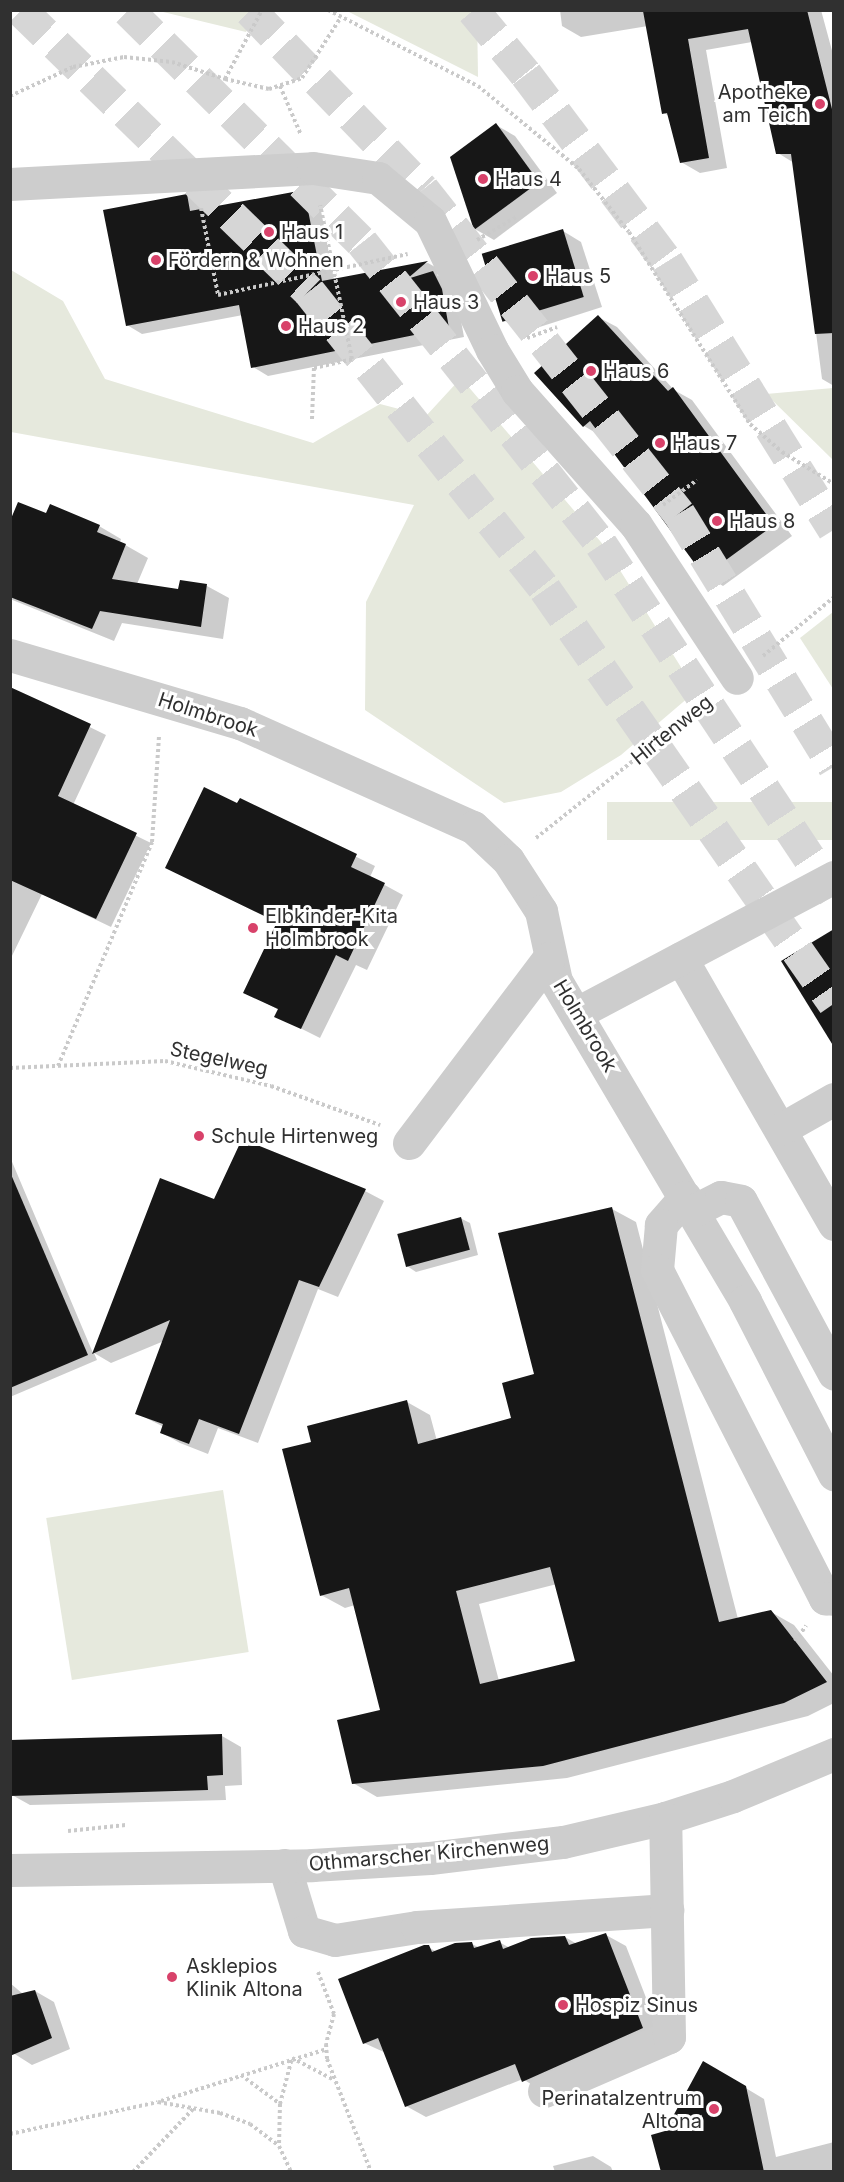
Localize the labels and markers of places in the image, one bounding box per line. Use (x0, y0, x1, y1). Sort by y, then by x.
place label: Apotheke am Teich (718, 80, 808, 127)
marker: Apotheke am Teich (813, 97, 827, 111)
place label: Haus 4 (495, 167, 562, 191)
marker: Haus 4 (476, 172, 490, 186)
place label: Haus 1 (281, 220, 343, 244)
marker: Haus 1 (262, 225, 276, 239)
place label: Fördern & Wohnen (168, 248, 344, 272)
marker: Fördern & Wohnen (149, 253, 163, 267)
place label: Haus 5 (545, 264, 611, 288)
marker: Haus 5 (526, 269, 540, 283)
place label: Haus 3 (413, 290, 479, 314)
marker: Haus 3 (394, 295, 408, 309)
place label: Haus 2 (298, 314, 364, 338)
marker: Haus 2 (279, 319, 293, 333)
place label: Haus 6 (603, 359, 670, 383)
marker: Haus 6 (584, 364, 598, 378)
place label: Haus 7 (672, 431, 737, 455)
marker: Haus 7 (653, 436, 667, 450)
place label: Haus 8 (729, 509, 795, 533)
marker: Haus 8 (710, 514, 724, 528)
place label: Elbkinder-Kita Holmbrook (265, 904, 398, 951)
marker: Elbkinder-Kita Holmbrook (246, 921, 260, 935)
place label: Schule Hirtenweg (211, 1124, 378, 1148)
marker: Schule Hirtenweg (192, 1129, 206, 1143)
place label: Asklepios Klinik Altona (186, 1954, 303, 2001)
marker: Asklepios Klinik Altona (163, 1968, 181, 1986)
place label: Hospiz Sinus (575, 1993, 698, 2017)
marker: Hospiz Sinus (556, 1998, 570, 2012)
place label: Perinatalzentrum Altona (542, 2086, 702, 2133)
marker: Perinatalzentrum Altona (707, 2102, 721, 2116)

